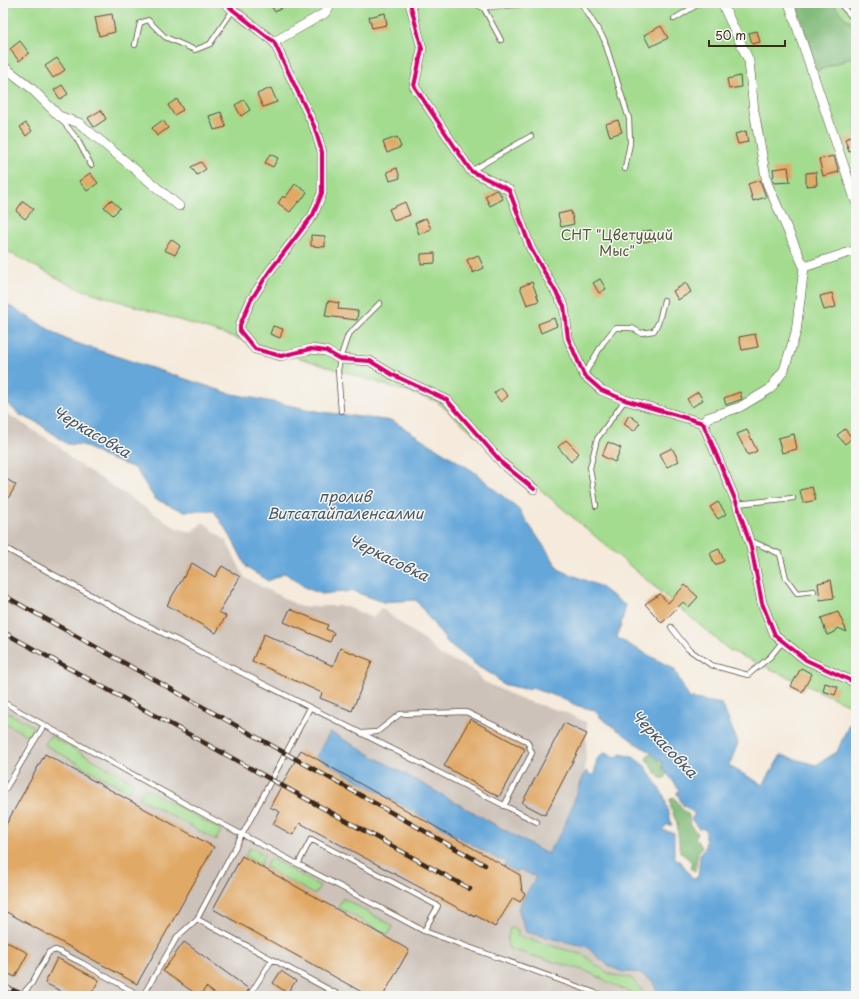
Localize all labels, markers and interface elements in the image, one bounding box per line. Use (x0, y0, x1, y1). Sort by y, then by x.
scale bar (709, 22, 785, 48)
text: 50 m (715, 26, 746, 44)
park label: СНТ "Цветущий Мыс" (561, 224, 673, 261)
water label: Черкасовка (49, 399, 136, 463)
water label: пролив Витсатайпаленсалми (267, 484, 425, 524)
water label: Черкасовка (345, 528, 434, 587)
water label: Черкасовка (627, 704, 704, 783)

